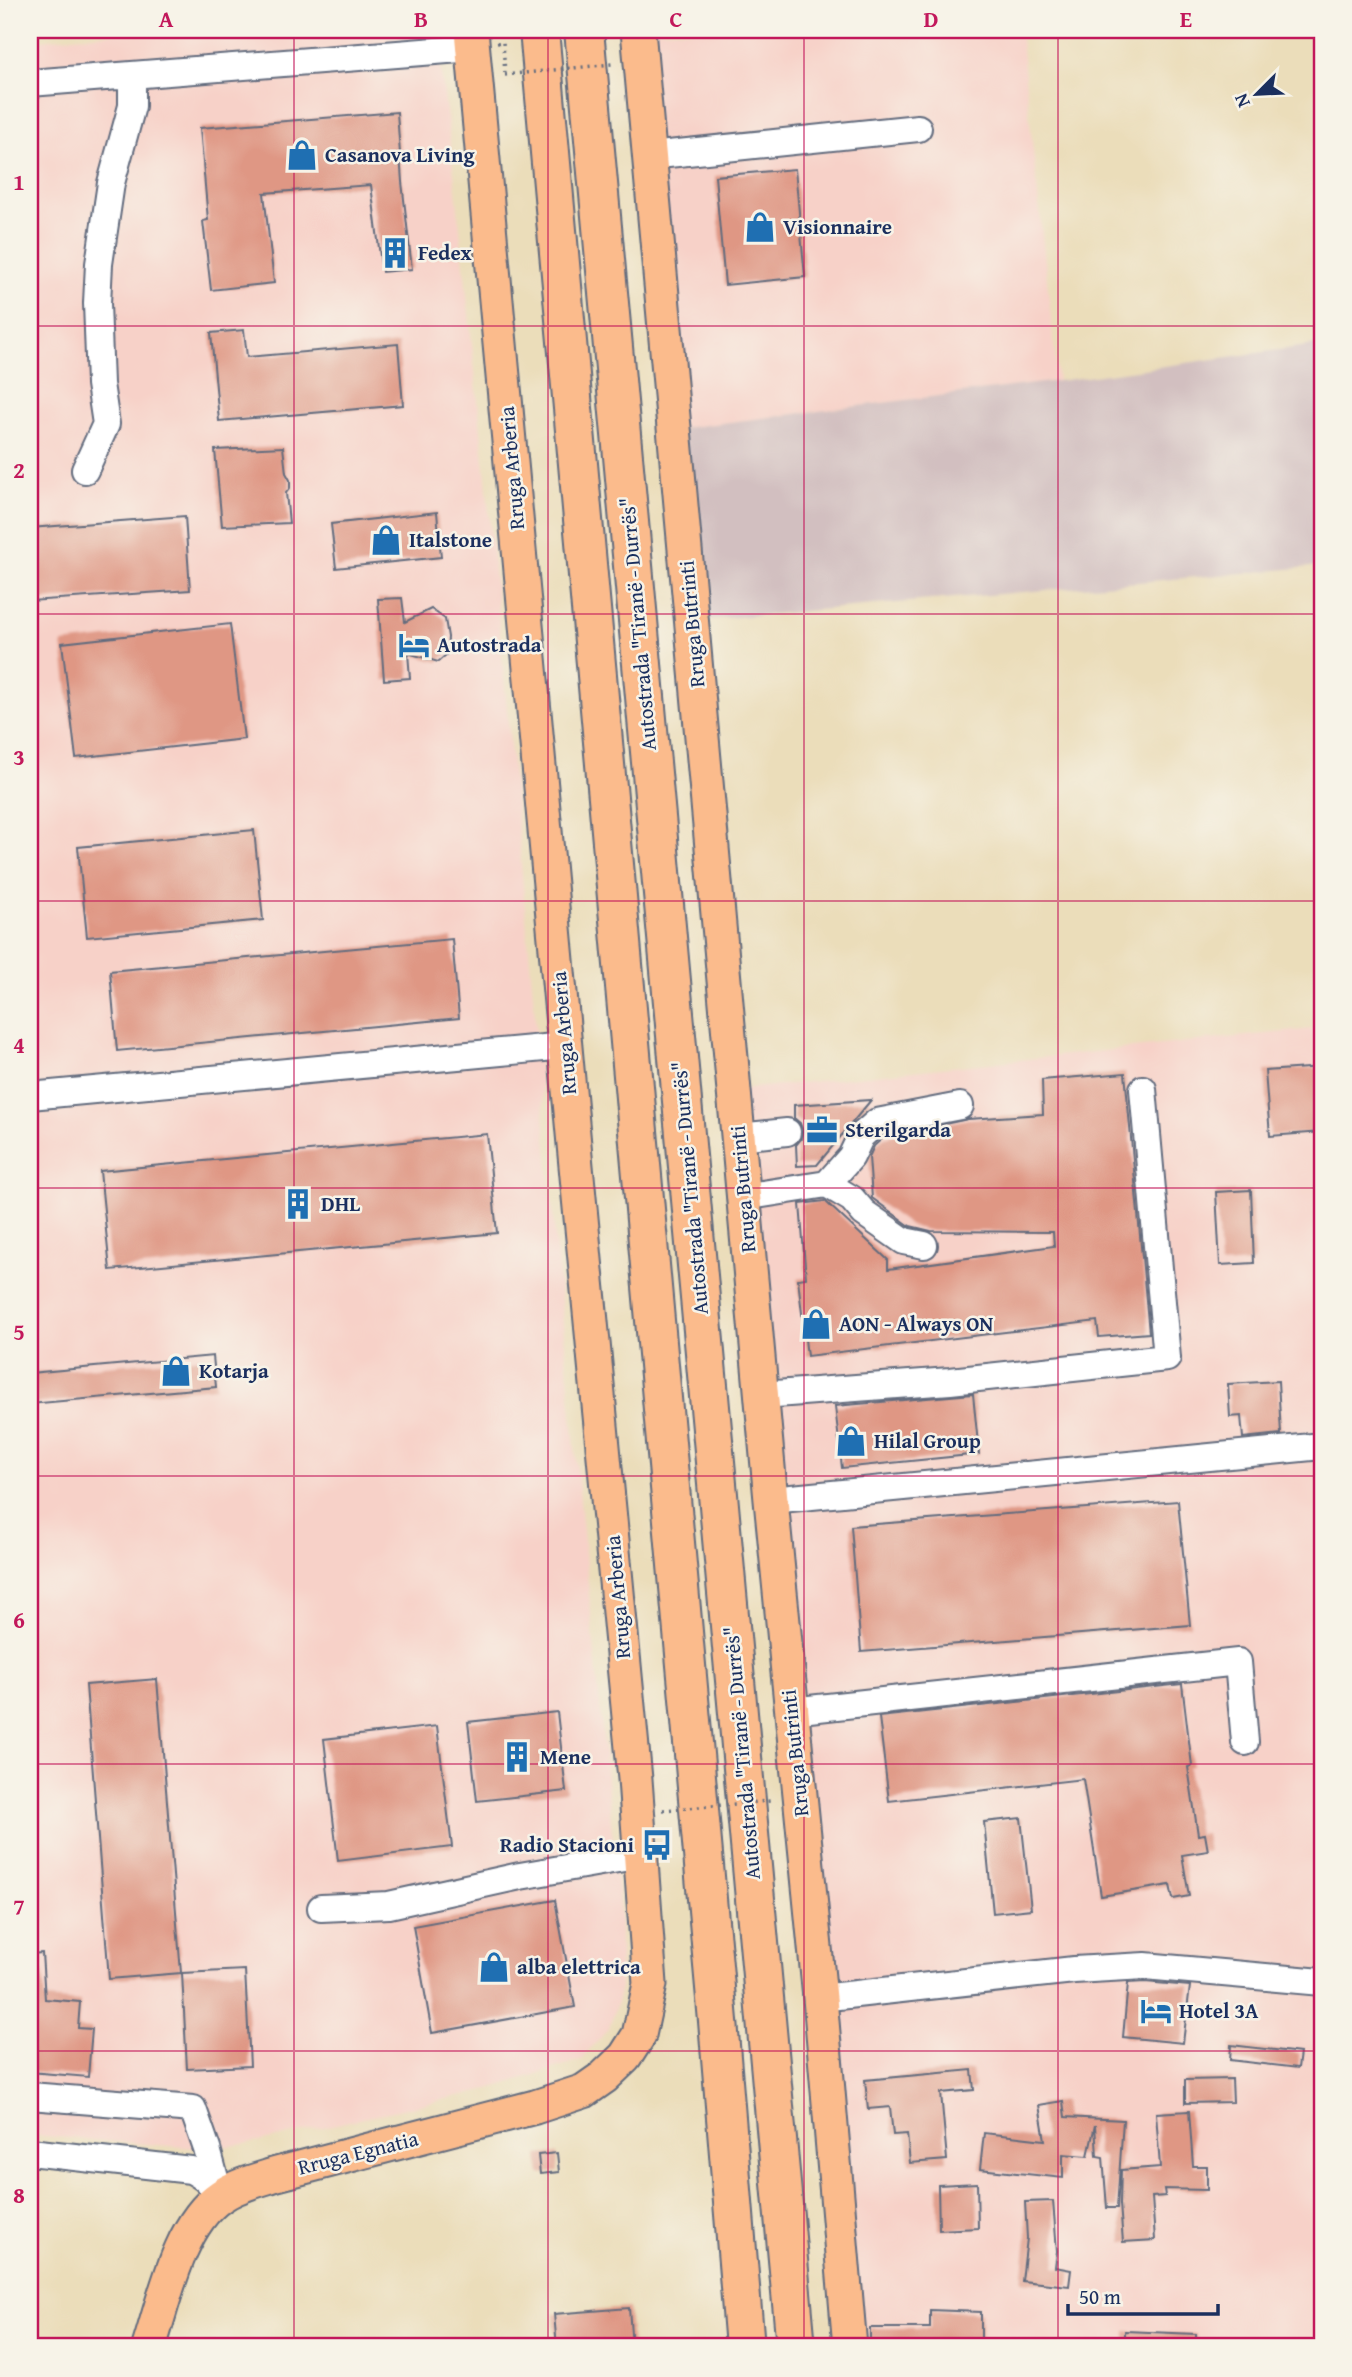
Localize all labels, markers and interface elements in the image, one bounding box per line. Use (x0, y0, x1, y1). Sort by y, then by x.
text: A (159, 2, 174, 35)
text: B (414, 2, 428, 35)
text: C (669, 2, 683, 35)
text: D (924, 2, 939, 35)
text: E (1180, 2, 1192, 35)
north arrow (1222, 60, 1292, 130)
text: N (1226, 89, 1257, 112)
shop icon: Casanova Living (285, 138, 319, 172)
place label: Casanova Living (325, 139, 475, 170)
text: 1 (13, 165, 25, 198)
shop icon: Visionnaire (743, 210, 777, 244)
place label: Visionnaire (783, 211, 892, 242)
building icon: Fedex (378, 236, 412, 270)
place label: Fedex (418, 237, 471, 268)
street label: Rruga Arberia (491, 405, 532, 531)
text: 2 (13, 453, 25, 486)
street label: Autostrada "Tiranë - Durrës" (611, 496, 664, 752)
shop icon: Italstone (369, 523, 403, 557)
place label: Italstone (409, 524, 492, 555)
street label: Rruga Butrinti (670, 559, 712, 689)
hotel icon: Autostrada (397, 628, 431, 662)
place label: Autostrada (437, 629, 542, 660)
text: 3 (13, 740, 25, 773)
street label: Rruga Arberia (543, 970, 584, 1096)
text: 4 (13, 1028, 25, 1061)
street label: Autostrada "Tiranë - Durrës" (663, 1060, 716, 1316)
office icon: Sterilgarda (805, 1113, 839, 1147)
place label: Sterilgarda (845, 1114, 951, 1145)
street label: Rruga Butrinti (721, 1124, 763, 1254)
building icon: DHL (281, 1187, 315, 1221)
place label: DHL (321, 1188, 360, 1219)
shop icon: AON - Always ON (799, 1307, 833, 1341)
place label: AON - Always ON (839, 1308, 993, 1339)
text: 5 (13, 1315, 25, 1348)
shop icon: Kotarja (159, 1354, 193, 1388)
place label: Kotarja (199, 1355, 269, 1386)
shop icon: Hilal Group (834, 1424, 868, 1458)
place label: Hilal Group (874, 1425, 981, 1456)
street label: Rruga Arberia (597, 1534, 638, 1660)
text: 6 (13, 1603, 25, 1636)
street label: Autostrada "Tiranë - Durrës" (715, 1625, 768, 1881)
street label: Rruga Butrinti (772, 1688, 817, 1818)
building icon: Mene (500, 1740, 534, 1774)
place label: Mene (540, 1741, 591, 1772)
bus stop icon: Radio Stacioni (640, 1828, 674, 1862)
place label: Radio Stacioni (500, 1829, 634, 1860)
text: 7 (13, 1890, 25, 1923)
shop icon: alba elettrica (477, 1950, 511, 1984)
place label: alba elettrica (517, 1951, 641, 1982)
hotel icon: Hotel 3A (1139, 1994, 1173, 2028)
place label: Hotel 3A (1179, 1995, 1259, 2026)
street label: Rruga Egnatia (294, 2123, 421, 2182)
text: 8 (13, 2178, 25, 2211)
scale bar (1068, 2272, 1219, 2316)
text: 50 m (1079, 2281, 1121, 2312)

